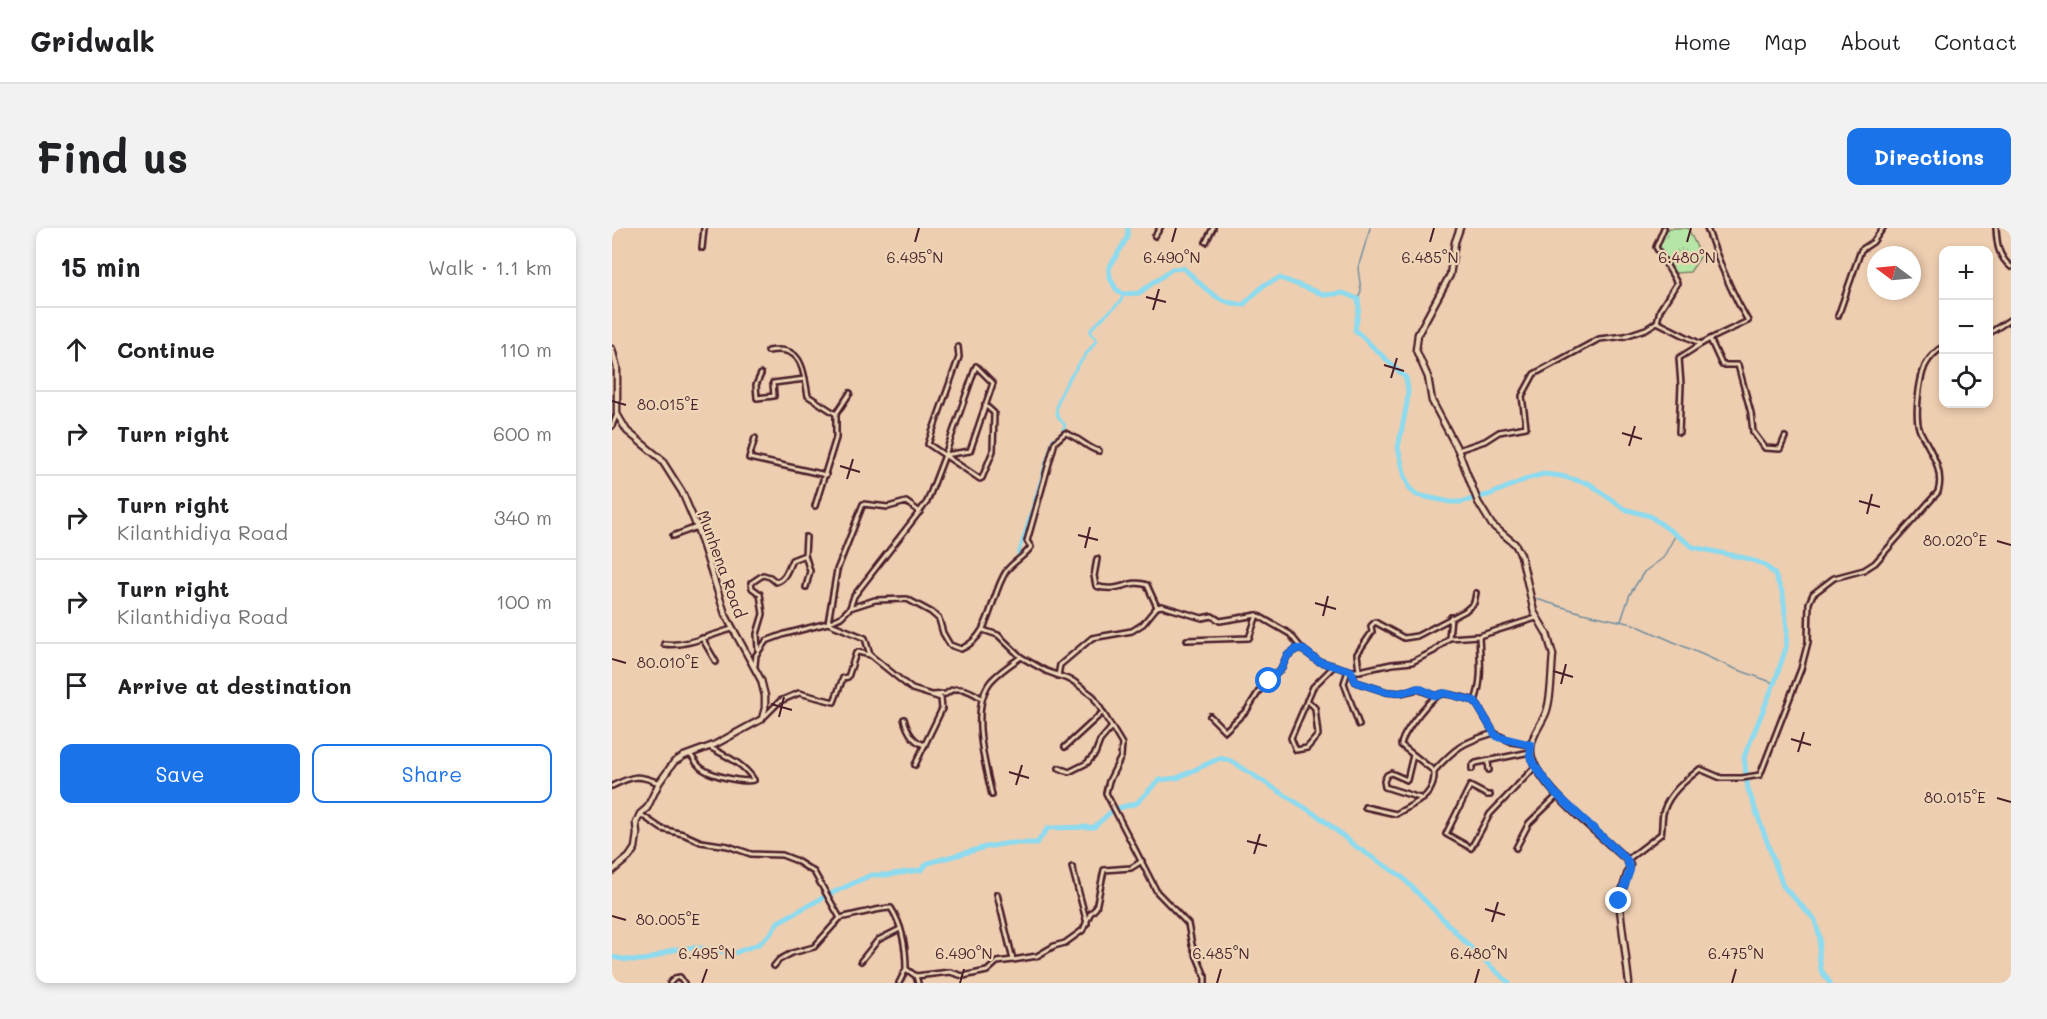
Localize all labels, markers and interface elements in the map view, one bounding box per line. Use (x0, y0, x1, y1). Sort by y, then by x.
text: Gridwalk (30, 23, 155, 59)
text: Home (1674, 28, 1731, 55)
text: Map (1764, 28, 1807, 55)
text: About (1840, 28, 1901, 55)
text: Contact (1934, 28, 2017, 55)
button: Directions (1847, 128, 2011, 185)
text: Find us (36, 129, 188, 184)
north arrow (1867, 246, 1921, 300)
map controls (1939, 246, 1993, 408)
button: + (1939, 246, 1993, 300)
text: 6.495°N (887, 247, 943, 267)
text: 6.490°N (1143, 247, 1201, 267)
text: 6.485°N (1402, 247, 1458, 267)
text: 6.480°N (1658, 247, 1716, 267)
text: 15 min (60, 250, 140, 284)
text: Walk · 1.1 km (428, 254, 552, 280)
button: − (1939, 300, 1993, 354)
icon: ahead (60, 333, 93, 366)
text: Continue (117, 335, 215, 364)
text: 110 m (499, 336, 552, 362)
button: locate (1939, 354, 1993, 408)
text: 80.015°E (637, 394, 699, 414)
icon: right (60, 417, 93, 450)
text: Turn right (117, 419, 229, 448)
text: 600 m (493, 420, 552, 446)
text: Turn right (117, 490, 229, 519)
icon: right (60, 501, 93, 534)
text: 340 m (494, 504, 552, 530)
street label: Munhena Road (693, 507, 752, 621)
text: Kilanthidiya Road (117, 519, 288, 545)
text: 80.020°E (1923, 530, 1987, 550)
text: Turn right (117, 574, 229, 603)
icon: right (60, 585, 93, 618)
text: 100 m (496, 588, 552, 614)
text: Kilanthidiya Road (117, 603, 288, 629)
text: 80.010°E (637, 652, 700, 672)
route start (1255, 667, 1281, 693)
icon: arrive (60, 669, 93, 702)
text: Arrive at destination (117, 671, 352, 700)
button: Save (60, 744, 300, 803)
button: Share (312, 744, 552, 803)
text: 80.015°E (1924, 787, 1986, 807)
route end (1605, 887, 1631, 913)
text: 80.005°E (636, 909, 701, 929)
text: 6.495°N (679, 943, 735, 963)
text: 6.490°N (935, 943, 993, 963)
text: 6.485°N (1193, 943, 1249, 963)
text: 6.480°N (1450, 943, 1508, 963)
text: 6.475°N (1708, 943, 1764, 963)

